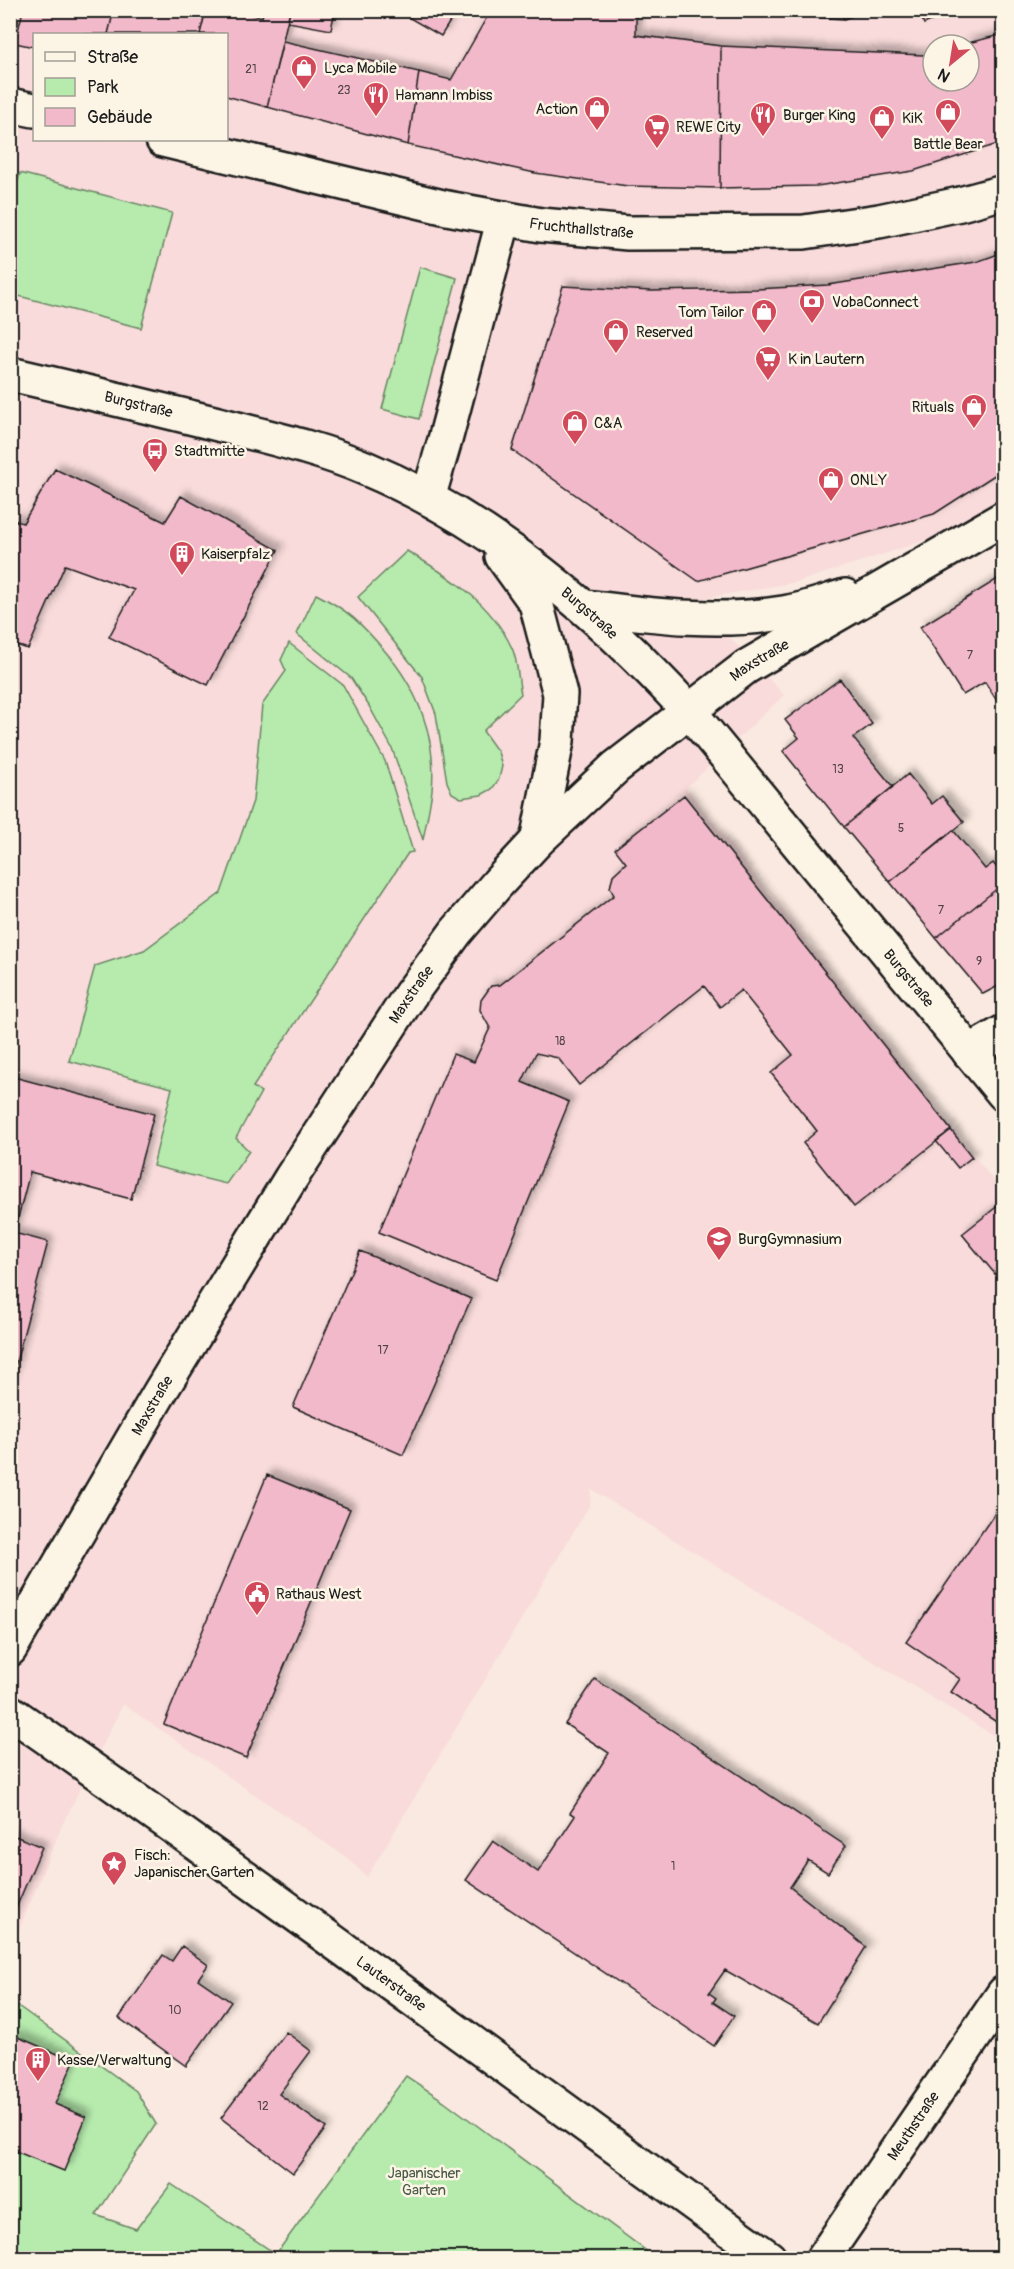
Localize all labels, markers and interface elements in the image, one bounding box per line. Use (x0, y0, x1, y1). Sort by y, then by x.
legend (33, 33, 228, 141)
north arrow (921, 33, 981, 93)
text: Straße (87, 46, 138, 69)
shop icon: Lyca Mobile (289, 53, 319, 91)
place label: Lyca Mobile (324, 59, 397, 78)
house number: 21 (245, 62, 257, 77)
text: N (934, 64, 954, 86)
text: Park (87, 76, 119, 99)
restaurant icon: Hamann Imbiss (361, 80, 391, 118)
house number: 23 (337, 83, 351, 98)
place label: Hamann Imbiss (395, 86, 493, 105)
shop icon: Action (582, 94, 612, 132)
shop icon: Battle Bear (933, 97, 963, 135)
place label: Action (536, 100, 578, 119)
restaurant icon: Burger King (748, 100, 778, 138)
shop icon: KiK (867, 103, 897, 141)
text: Gebäude (87, 106, 152, 129)
place label: Burger King (783, 106, 856, 125)
place label: KiK (902, 109, 923, 128)
supermarket icon: REWE City (642, 112, 672, 150)
place label: REWE City (676, 118, 741, 137)
place label: Battle Bear (913, 135, 983, 154)
street label: Fruchthallstraße (528, 214, 634, 243)
bank icon: VobaConnect (797, 287, 827, 325)
place label: VobaConnect (832, 293, 920, 312)
shop icon: Tom Tailor (749, 297, 779, 335)
place label: Tom Tailor (678, 303, 745, 322)
shop icon: Reserved (601, 317, 631, 355)
place label: Reserved (636, 323, 693, 342)
supermarket icon: K in Lautern (753, 344, 783, 382)
place label: K in Lautern (788, 350, 865, 369)
street label: Burgstraße (102, 387, 175, 422)
shop icon: Rituals (959, 392, 989, 430)
place label: Rituals (912, 398, 954, 417)
shop icon: C&A (560, 408, 590, 446)
place label: C&A (594, 414, 623, 433)
bus stop icon: Stadtmitte (140, 436, 170, 474)
place label: Stadtmitte (174, 442, 245, 461)
shop icon: ONLY (816, 465, 846, 503)
place label: ONLY (850, 471, 887, 490)
building icon: Kaiserpfalz (167, 539, 197, 577)
place label: Kaiserpfalz (201, 545, 270, 564)
street label: Burgstraße (557, 583, 622, 644)
street label: Maxstraße (726, 634, 793, 685)
house number: 7 (967, 648, 974, 663)
house number: 13 (832, 762, 844, 777)
house number: 5 (898, 821, 904, 836)
house number: 7 (938, 903, 945, 918)
street label: Burgstraße (879, 945, 939, 1012)
house number: 9 (976, 954, 982, 969)
street label: Maxstraße (385, 961, 438, 1027)
house number: 18 (555, 1034, 565, 1049)
school or university icon: BurgGymnasium (704, 1224, 734, 1262)
place label: BurgGymnasium (738, 1230, 842, 1249)
house number: 17 (377, 1343, 389, 1358)
street label: Maxstraße (127, 1372, 178, 1439)
public building icon: Rathaus West (242, 1579, 272, 1617)
place label: Rathaus West (276, 1585, 362, 1604)
place label: Fisch: Japanischer Garten (134, 1846, 254, 1882)
place icon: Fisch: Japanischer Garten (99, 1849, 129, 1887)
house number: 1 (671, 1859, 675, 1874)
street label: Lauterstraße (352, 1952, 430, 2016)
house number: 10 (169, 2003, 181, 2018)
building icon: Kasse/Verwaltung (23, 2045, 53, 2083)
place label: Kasse/Verwaltung (57, 2051, 171, 2070)
street label: Meuthstraße (883, 2087, 944, 2164)
house number: 12 (257, 2099, 269, 2114)
park label: Japanischer Garten (387, 2164, 461, 2200)

